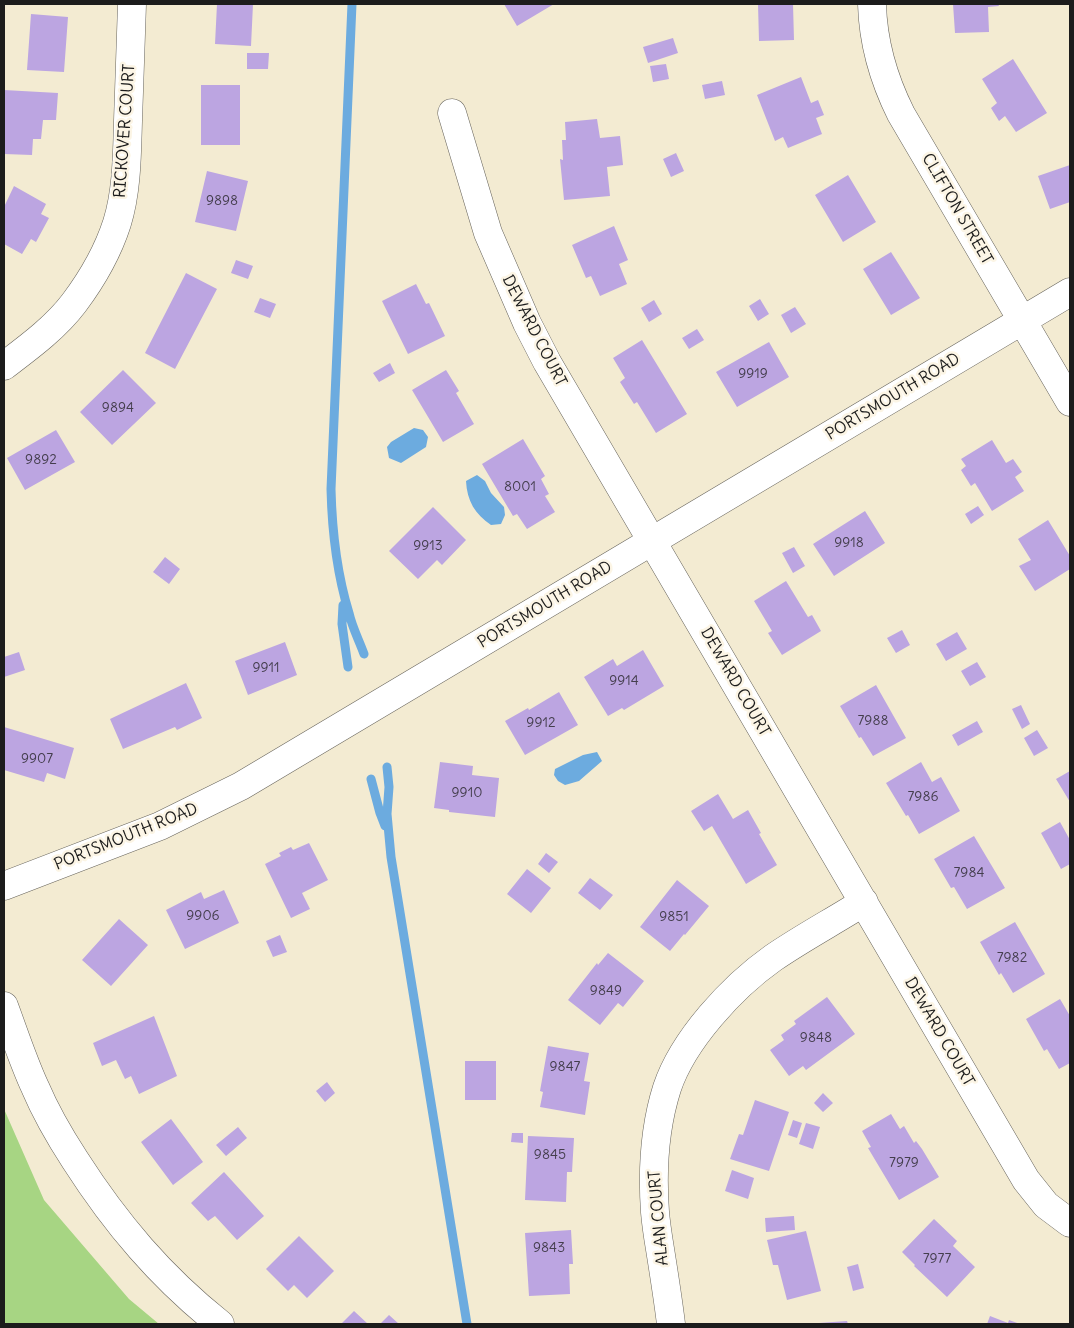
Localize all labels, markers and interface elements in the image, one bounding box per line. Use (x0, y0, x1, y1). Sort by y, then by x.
street label: RICKOVER COURT (111, 63, 139, 199)
street label: CLIFTON STREET (917, 150, 997, 268)
house number: 9898 (206, 193, 238, 209)
street label: DEWARD COURT (498, 272, 570, 390)
street label: PORTSMOUTH ROAD (822, 349, 964, 445)
house number: 9919 (738, 366, 768, 382)
house number: 9894 (102, 400, 134, 416)
house number: 9892 (25, 452, 57, 468)
house number: 8001 (504, 479, 536, 495)
house number: 9918 (834, 535, 864, 551)
house number: 9913 (413, 538, 443, 554)
street label: PORTSMOUTH ROAD (474, 557, 616, 653)
street label: DEWARD COURT (696, 624, 774, 740)
house number: 9911 (252, 660, 280, 676)
house number: 9914 (609, 673, 639, 689)
house number: 7988 (857, 713, 889, 729)
house number: 9912 (526, 715, 556, 731)
house number: 9907 (21, 751, 53, 767)
house number: 9910 (452, 785, 482, 801)
house number: 7986 (907, 789, 939, 805)
street label: PORTSMOUTH ROAD (51, 799, 201, 875)
house number: 7984 (953, 865, 985, 881)
house number: 9906 (186, 908, 220, 924)
house number: 9851 (659, 909, 689, 925)
house number: 7982 (997, 950, 1027, 966)
street label: DEWARD COURT (900, 974, 978, 1090)
house number: 9849 (590, 983, 622, 999)
house number: 9848 (800, 1030, 832, 1046)
house number: 9847 (550, 1059, 580, 1075)
house number: 9845 (534, 1147, 566, 1163)
house number: 7979 (889, 1155, 919, 1171)
street label: ALAN COURT (645, 1169, 673, 1267)
house number: 9843 (533, 1240, 565, 1256)
house number: 7977 (923, 1251, 951, 1267)

